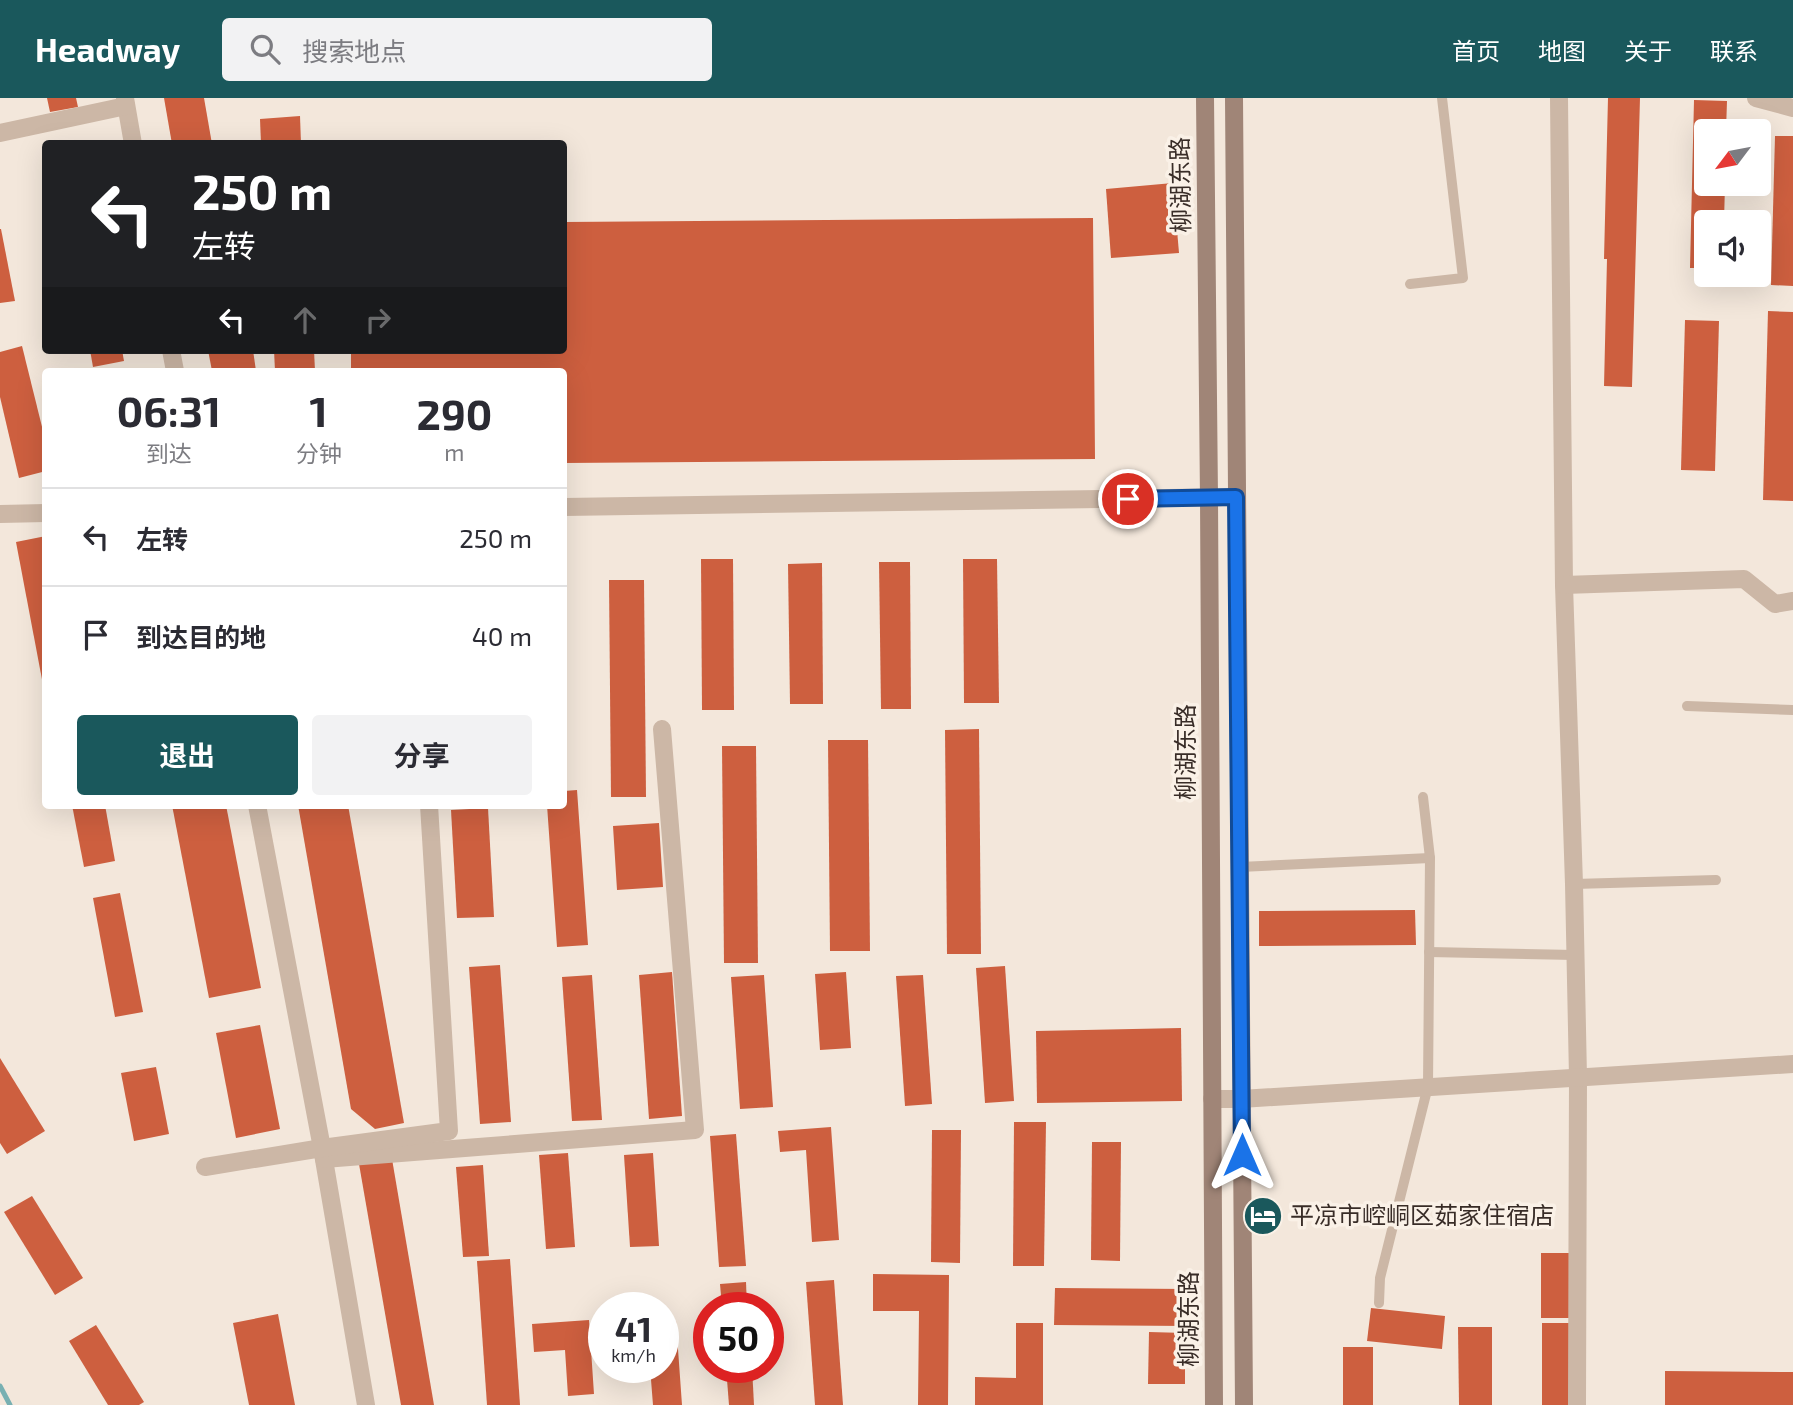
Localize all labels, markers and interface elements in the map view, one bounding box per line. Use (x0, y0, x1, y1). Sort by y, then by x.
search box (222, 18, 712, 81)
text: Headway (35, 29, 180, 69)
icon: search (246, 30, 284, 68)
text: 搜索地点 (302, 35, 406, 66)
text: 首页 (1452, 36, 1500, 65)
text: 地图 (1538, 36, 1586, 65)
text: 关于 (1624, 36, 1672, 65)
text: 联系 (1710, 36, 1758, 65)
north arrow (1694, 119, 1771, 196)
map controls (1694, 119, 1771, 287)
street label: 柳湖东路 (1164, 137, 1195, 233)
text: 250 m (192, 161, 332, 220)
icon: left (77, 168, 168, 259)
button: sound (1694, 210, 1771, 287)
text: 左转 (192, 226, 256, 264)
icon: left (213, 301, 251, 339)
icon: ahead (286, 301, 324, 339)
icon: right (359, 301, 397, 339)
text: 06:31 (117, 385, 221, 435)
text: 1 (310, 385, 328, 435)
text: 290 (416, 388, 492, 438)
text: m (444, 438, 464, 466)
text: 到达 (146, 439, 192, 467)
text: 分钟 (296, 439, 342, 467)
pin (1098, 469, 1158, 529)
icon: arrive (1109, 480, 1147, 518)
icon: left (77, 518, 115, 556)
text: 250 m (459, 522, 532, 553)
text: 左转 (136, 523, 188, 554)
icon: arrive (77, 616, 115, 654)
text: 40 m (472, 620, 532, 651)
text: 到达目的地 (136, 621, 266, 652)
street label: 柳湖东路 (1170, 704, 1199, 800)
button: 退出 (77, 715, 298, 795)
button: 分享 (312, 715, 532, 795)
position arrow (1205, 1118, 1279, 1192)
hotel icon: 平凉市崆峒区茹家住宿店 (1242, 1195, 1284, 1237)
place label: 平凉市崆峒区茹家住宿店 (1290, 1200, 1554, 1229)
street label: 柳湖东路 (1173, 1271, 1202, 1367)
speed limit sign: 50 (693, 1292, 784, 1383)
text: 41 (615, 1307, 652, 1349)
text: km/h (611, 1344, 656, 1366)

